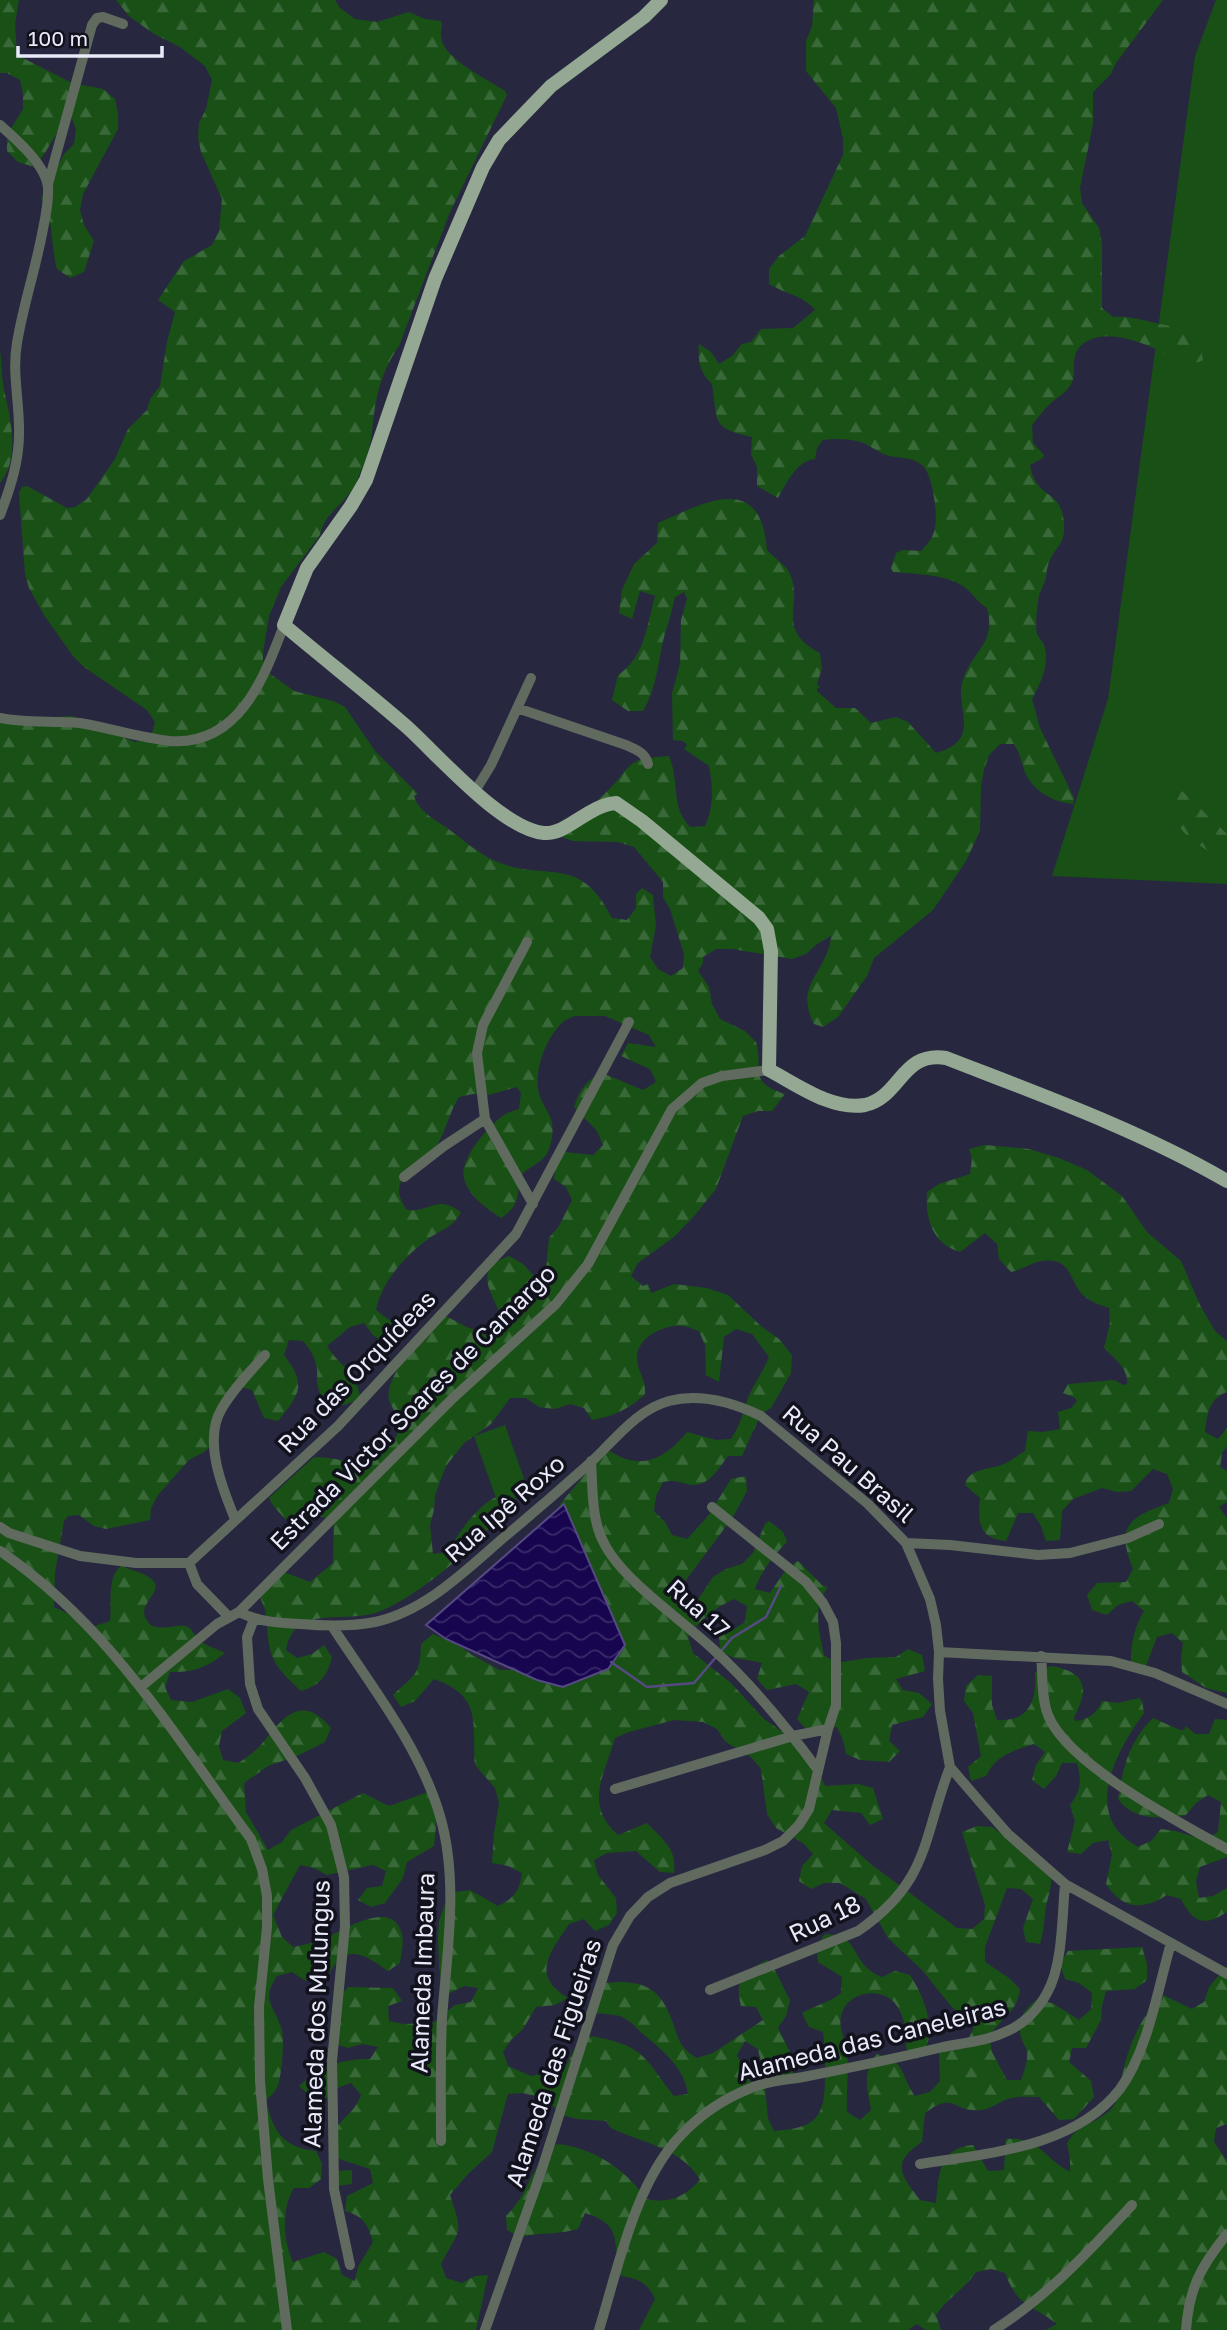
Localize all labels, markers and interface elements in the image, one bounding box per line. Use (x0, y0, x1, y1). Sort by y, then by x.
scale bar (18, 14, 161, 58)
text: 100 m (28, 25, 88, 51)
street label: Estrada Victor Soares de Camargo (263, 1258, 561, 1556)
street label: Rua das Orquídeas (271, 1284, 441, 1458)
street label: Rua Pau Brasil (777, 1398, 921, 1528)
street label: Rua Ipê Roxo (438, 1448, 570, 1568)
street label: Rua 17 (662, 1572, 736, 1644)
street label: Alameda Imbaura (404, 1872, 439, 2074)
street label: Alameda dos Mulungus (296, 1879, 335, 2149)
street label: Rua 18 (784, 1888, 865, 1947)
street label: Alameda das Figueiras (499, 1935, 606, 2190)
street label: Alameda das Caneleiras (735, 1991, 1009, 2086)

